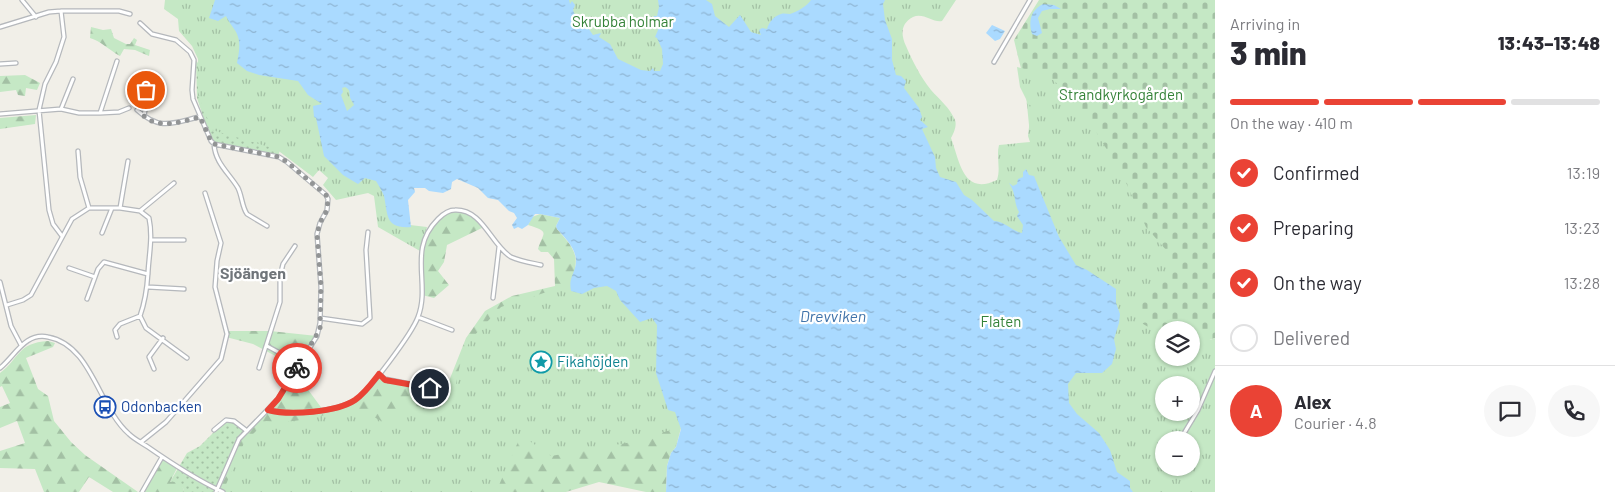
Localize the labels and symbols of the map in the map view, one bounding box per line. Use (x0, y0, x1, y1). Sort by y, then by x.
park label: Skrubba holmar (572, 12, 675, 30)
pin (125, 69, 167, 111)
park label: Strandkyrkogården (1059, 85, 1183, 103)
district label: Sjöängen (220, 263, 286, 282)
water label: Drevviken (800, 306, 866, 325)
park label: Flaten (981, 312, 1021, 330)
courier (272, 343, 322, 393)
place icon: Fikahöjden (529, 350, 553, 374)
place label: Fikahöjden (557, 352, 628, 370)
pin (409, 367, 451, 409)
bus stop icon: Odonbacken (93, 395, 117, 419)
place label: Odonbacken (121, 397, 202, 415)

